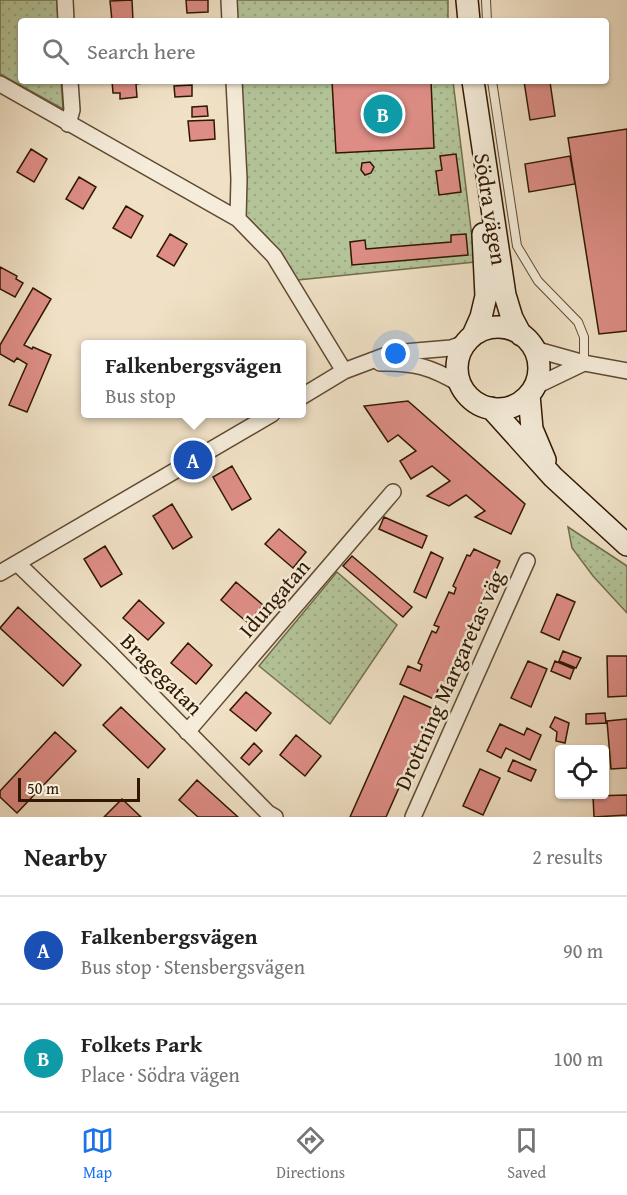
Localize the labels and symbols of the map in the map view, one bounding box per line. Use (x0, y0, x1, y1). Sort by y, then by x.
pin: B (364, 92, 403, 136)
street label: Södra vägen (466, 151, 516, 268)
your location (381, 339, 410, 368)
pin: A (174, 438, 212, 482)
street label: Idungatan (231, 551, 318, 644)
street label: Drottning Margaretas väg (386, 565, 512, 795)
street label: Bragegatan (114, 626, 211, 723)
scale bar (18, 775, 140, 802)

